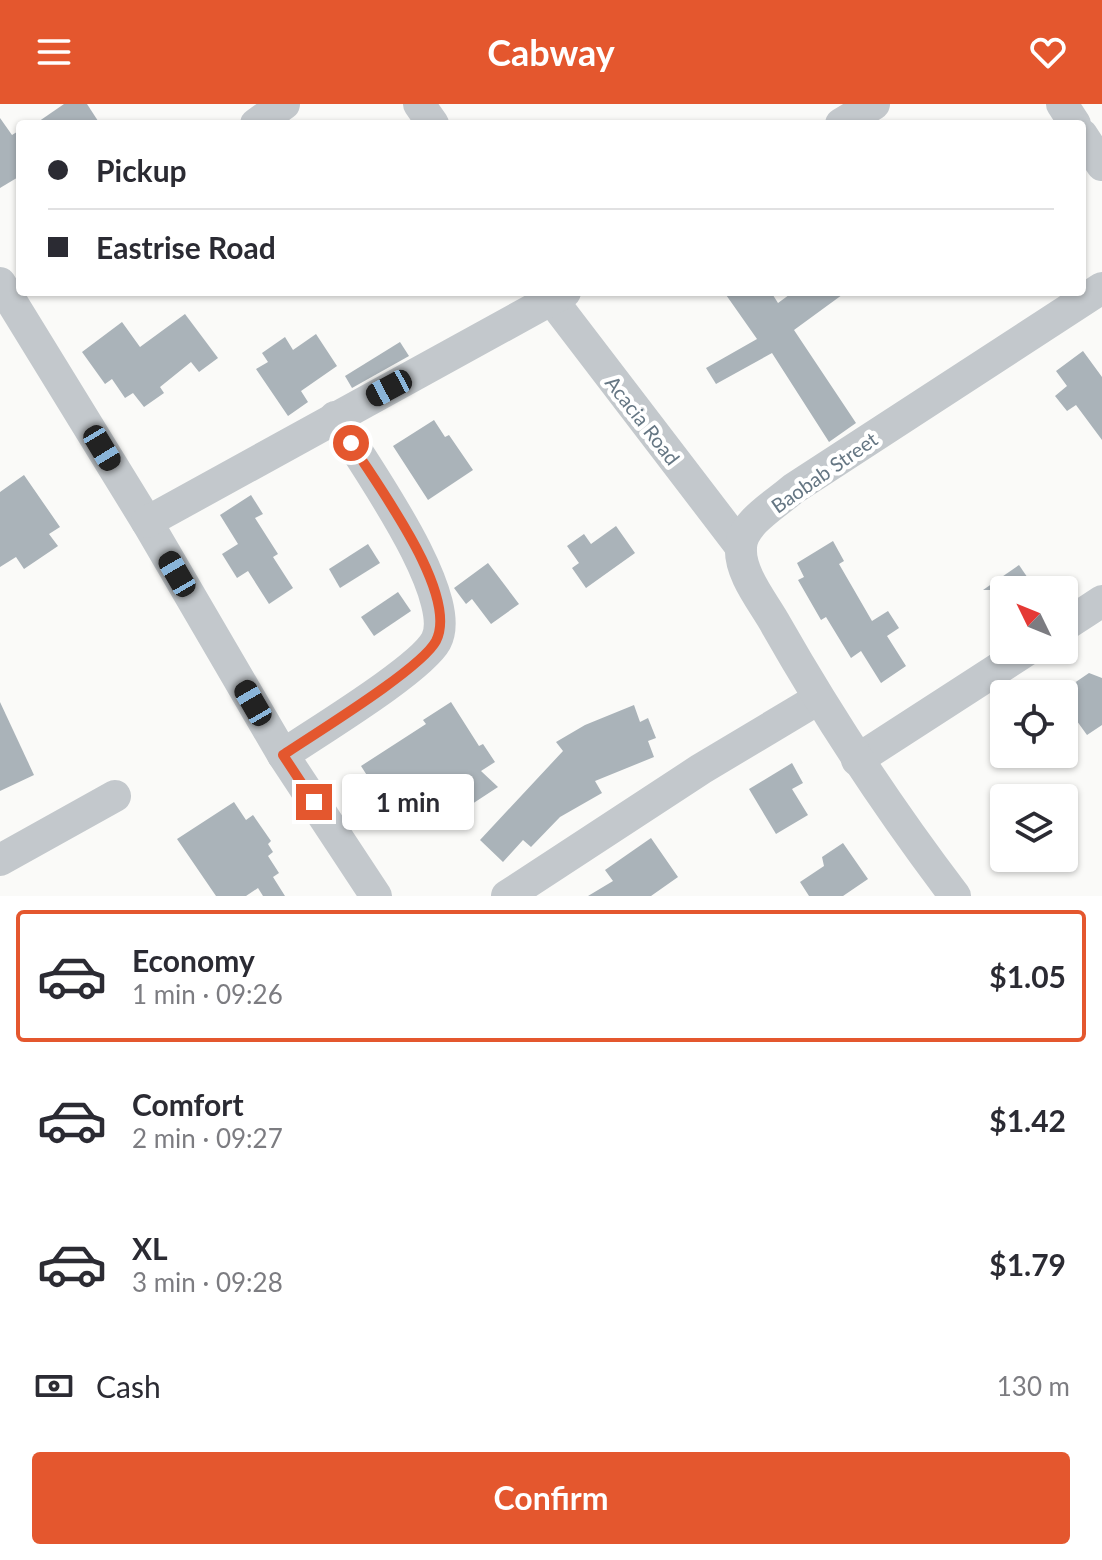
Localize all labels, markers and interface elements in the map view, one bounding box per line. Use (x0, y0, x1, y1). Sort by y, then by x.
icon: menu (32, 30, 76, 74)
text: Cabway (487, 30, 615, 74)
icon: heart (1026, 30, 1070, 74)
text: Pickup (96, 152, 187, 188)
text: Eastrise Road (96, 229, 276, 265)
car (362, 366, 416, 410)
street label: Acacia Road (601, 371, 685, 469)
car (79, 421, 125, 475)
route start (333, 425, 369, 461)
street label: Baobab Street (766, 427, 882, 517)
car (155, 547, 199, 601)
north arrow (990, 576, 1078, 664)
map controls (990, 576, 1078, 872)
car (231, 676, 275, 730)
button: locate (990, 680, 1078, 768)
callout: 1 min (342, 774, 474, 830)
route end (296, 784, 332, 820)
button: layers (990, 784, 1078, 872)
text: 1 min (376, 786, 440, 818)
icon: car (36, 940, 108, 1012)
text: Economy (132, 942, 255, 978)
text: $1.05 (989, 958, 1066, 994)
text: 1 min · 09:26 (132, 978, 283, 1010)
icon: car (36, 1084, 108, 1156)
text: Comfort (132, 1086, 244, 1122)
text: $1.42 (989, 1102, 1066, 1138)
text: 2 min · 09:27 (132, 1122, 283, 1154)
icon: car (36, 1228, 108, 1300)
text: XL (132, 1230, 168, 1266)
text: $1.79 (989, 1246, 1066, 1282)
text: 3 min · 09:28 (132, 1266, 283, 1298)
icon: cash (32, 1364, 76, 1408)
text: Cash (96, 1368, 161, 1404)
text: 130 m (997, 1370, 1070, 1402)
button: Confirm (32, 1452, 1070, 1544)

